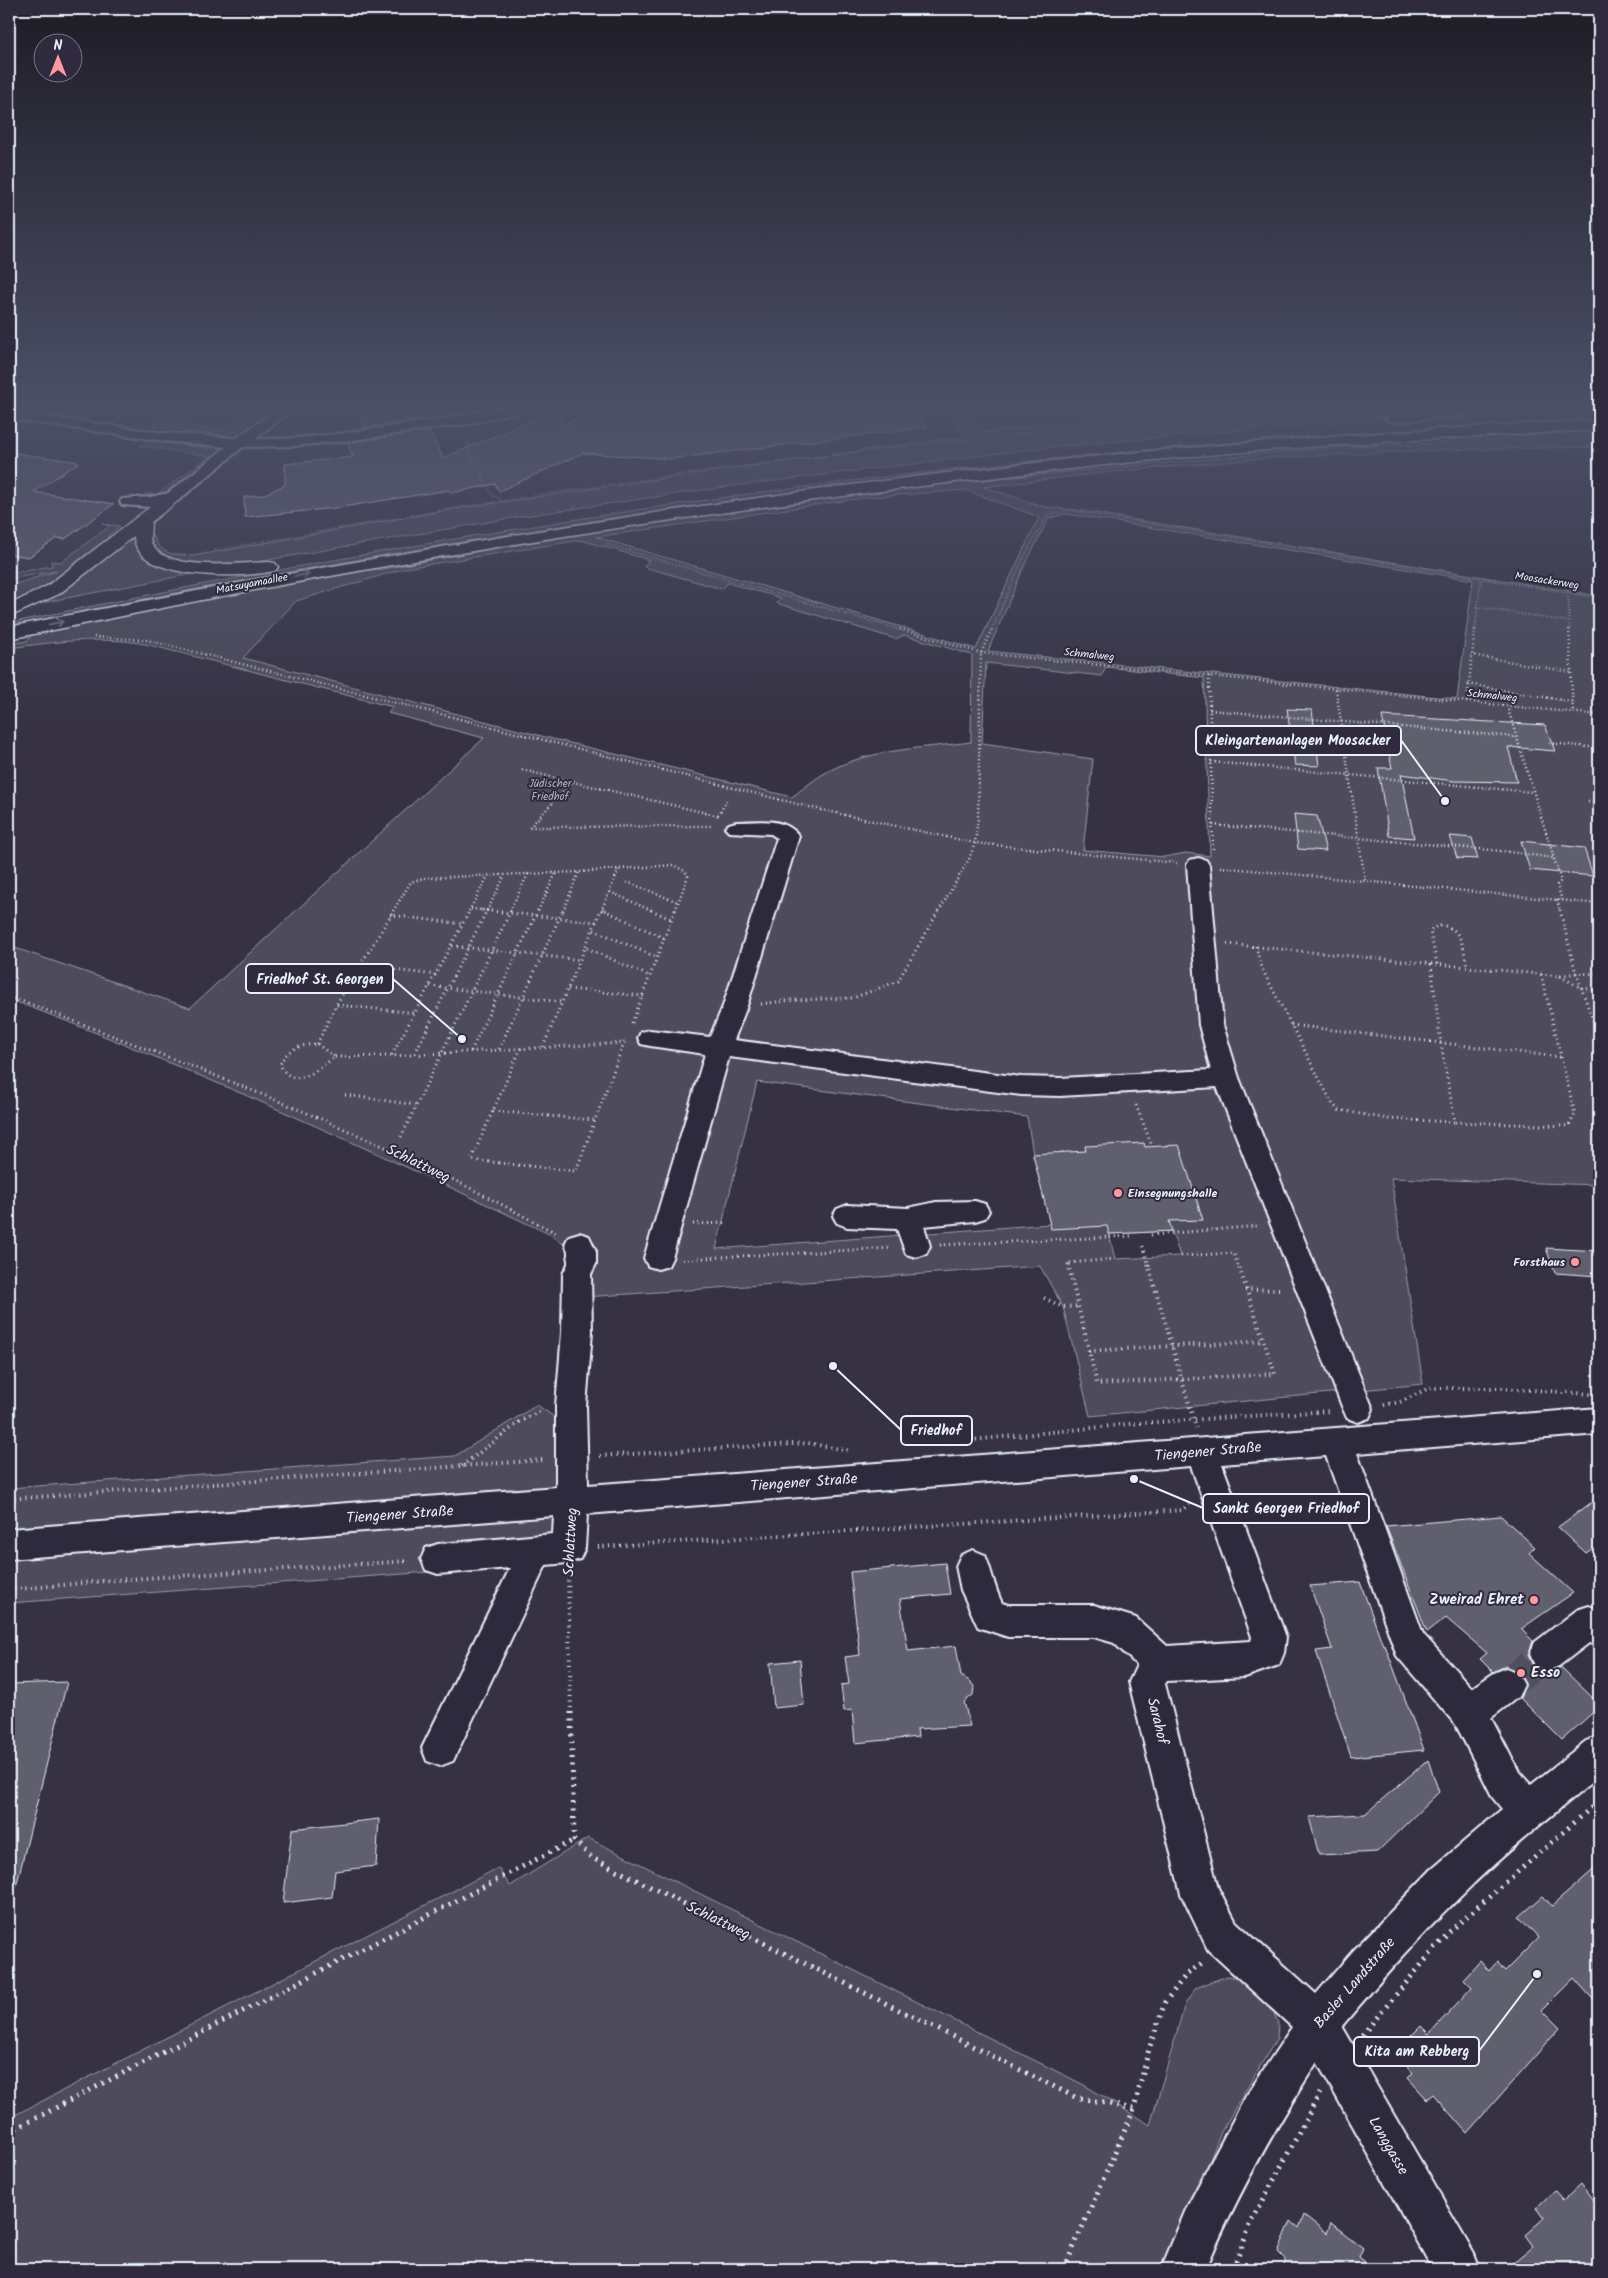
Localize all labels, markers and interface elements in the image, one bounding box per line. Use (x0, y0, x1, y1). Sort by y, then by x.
north arrow (32, 32, 82, 82)
text: N (54, 35, 63, 57)
street label: Moosackerweg (1514, 567, 1580, 595)
street label: Matsuyamaallee (215, 568, 289, 600)
one-way arrow (293, 569, 309, 579)
one-way arrow (48, 617, 64, 627)
street label: Schmalweg (1063, 643, 1115, 667)
street label: Schmalweg (1466, 684, 1518, 708)
callout: Kleingartenanlagen Moosacker (1196, 726, 1401, 755)
text: Kleingartenanlagen Moosacker (1205, 730, 1392, 752)
park label: Jüdischer Friedhof (529, 775, 573, 806)
callout: Friedhof St. Georgen (246, 964, 393, 993)
text: Friedhof St. Georgen (256, 969, 384, 991)
street label: Schlattweg (382, 1138, 454, 1190)
place label: Einsegnungshalle (1128, 1184, 1217, 1203)
marker: Einsegnungshalle (1112, 1187, 1124, 1199)
place label: Forsthaus (1513, 1253, 1565, 1272)
marker: Forsthaus (1569, 1256, 1581, 1268)
callout: Friedhof (901, 1416, 972, 1445)
text: Friedhof (910, 1420, 963, 1442)
street label: Tiengener Straße (1154, 1435, 1263, 1469)
street label: Tiengener Straße (750, 1467, 859, 1499)
callout: Sankt Georgen Friedhof (1203, 1494, 1369, 1523)
text: Sankt Georgen Friedhof (1213, 1498, 1361, 1520)
street label: Tiengener Straße (346, 1499, 455, 1531)
street label: Schlattweg (557, 1507, 585, 1577)
place label: Zweirad Ehret (1429, 1588, 1524, 1612)
marker: Zweirad Ehret (1528, 1594, 1540, 1606)
place label: Esso (1531, 1661, 1560, 1685)
marker: Esso (1515, 1667, 1527, 1679)
street label: Sarahof (1140, 1695, 1175, 1748)
street label: Schlattweg (682, 1895, 754, 1947)
street label: Basler Landstraße (1308, 1932, 1402, 2034)
callout: Kita am Rebberg (1354, 2037, 1479, 2066)
text: Kita am Rebberg (1365, 2041, 1470, 2063)
street label: Langgasse (1362, 2112, 1415, 2180)

